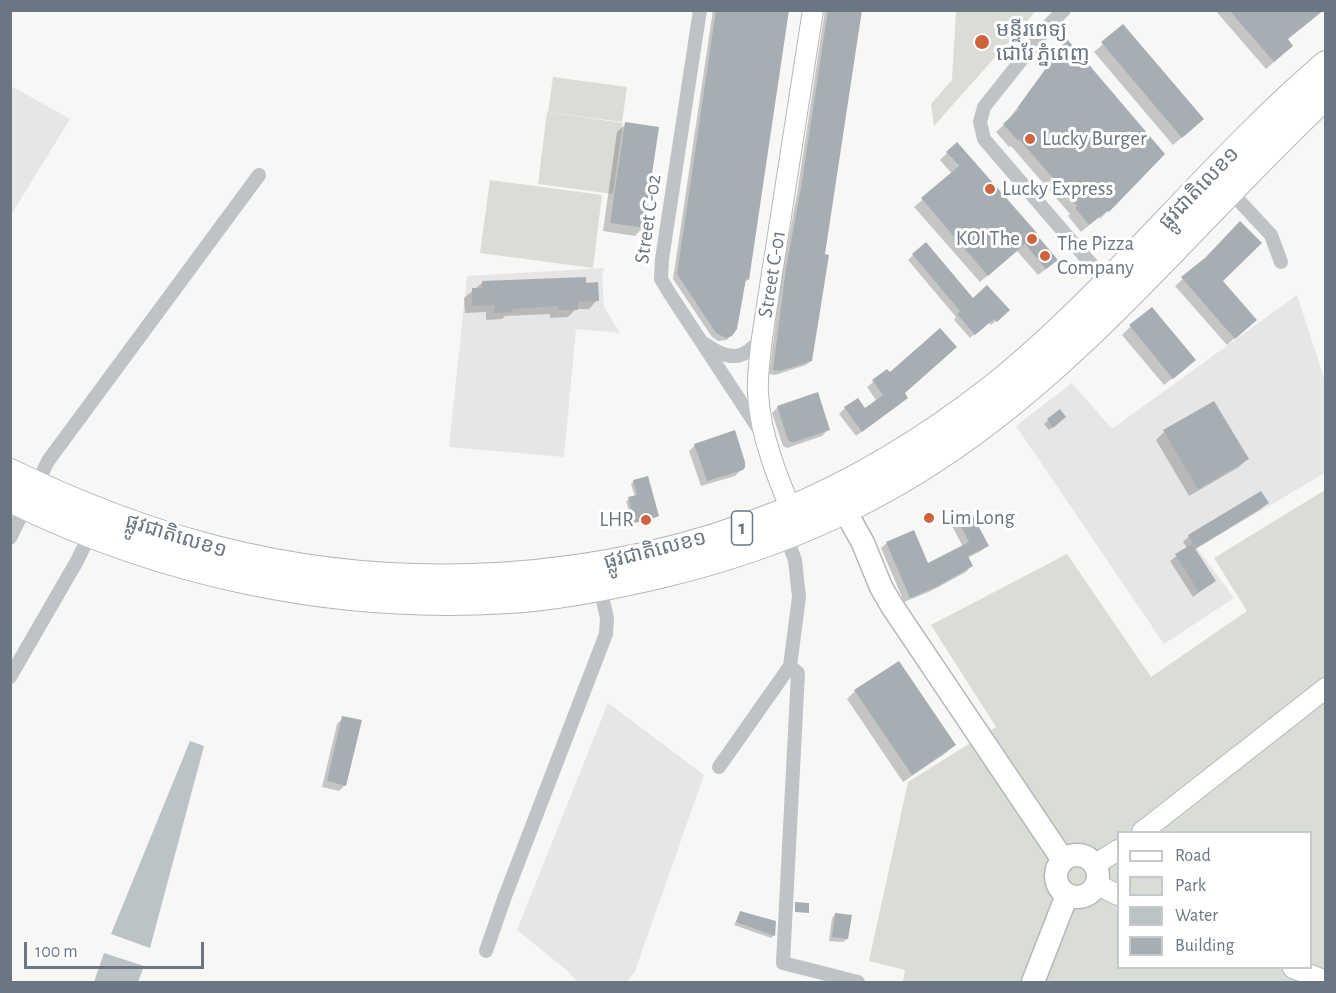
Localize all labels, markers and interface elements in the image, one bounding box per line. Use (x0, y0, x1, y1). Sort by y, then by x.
place label: មន្ទីរពេទ្យ ជោរែ ភ្នំពេញ (996, 17, 1090, 67)
marker: មន្ទីរពេទ្យ ជោរែ ភ្នំពេញ (973, 33, 991, 51)
place label: Lucky Burger (1042, 126, 1147, 152)
marker: Lucky Burger (1023, 132, 1037, 146)
street label: ផ្លូវជាតិលេខ១ (1153, 141, 1245, 235)
street label: Street C-02 (629, 173, 667, 265)
place label: Lucky Express (1002, 176, 1113, 202)
marker: Lucky Express (983, 182, 997, 196)
place label: KOI The (956, 226, 1020, 252)
street label: Street C-01 (753, 229, 791, 319)
place label: The Pizza Company (1057, 231, 1134, 281)
marker: KOI The (1025, 232, 1039, 246)
marker: The Pizza Company (1038, 249, 1052, 263)
place label: Lim Long (941, 505, 1015, 531)
place label: LHR (599, 507, 634, 533)
street label: ផ្លូវជាតិលេខ១ (122, 509, 230, 563)
road number: 1 (732, 511, 752, 545)
marker: Lim Long (922, 511, 936, 525)
marker: LHR (639, 513, 653, 527)
street label: ផ្លូវជាតិលេខ១ (601, 525, 709, 575)
legend (1117, 831, 1312, 969)
text: Road (1175, 847, 1211, 865)
text: Park (1175, 877, 1206, 895)
text: Water (1175, 907, 1218, 925)
scale bar (27, 930, 207, 968)
text: Building (1175, 937, 1234, 955)
text: 100 m (35, 943, 78, 961)

